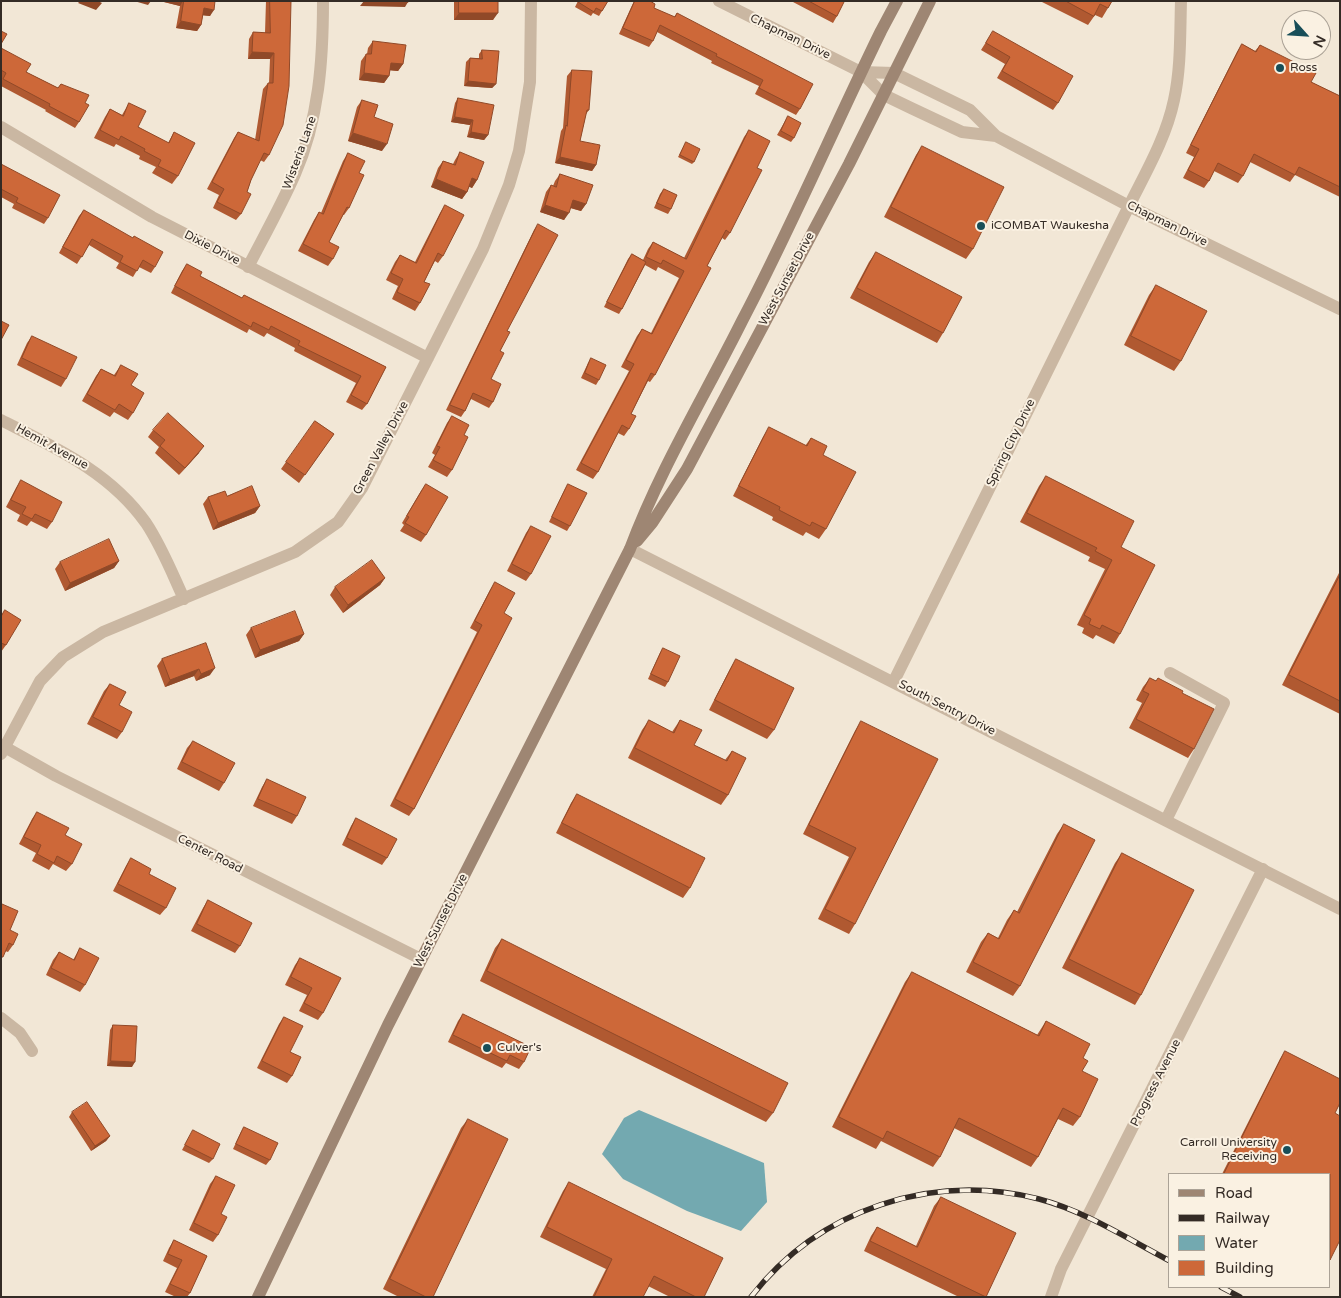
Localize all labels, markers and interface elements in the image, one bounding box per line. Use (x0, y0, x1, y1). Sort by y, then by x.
north arrow (1281, 10, 1331, 60)
street label: Chapman Drive (747, 11, 833, 63)
text: N (1309, 33, 1329, 50)
place label: Ross (1290, 61, 1317, 75)
marker: Ross (1274, 62, 1286, 74)
street label: Wisteria Lane (280, 114, 320, 192)
street label: Chapman Drive (1124, 198, 1210, 250)
place label: iCOMBAT Waukesha (991, 219, 1109, 233)
marker: iCOMBAT Waukesha (975, 220, 987, 232)
street label: Dixie Drive (182, 228, 242, 268)
street label: West Sunset Drive (756, 230, 818, 328)
street label: Spring City Drive (984, 397, 1038, 489)
street label: Green Valley Drive (350, 399, 412, 497)
street label: Hemit Avenue (13, 421, 91, 473)
street label: South Sentry Drive (896, 677, 998, 739)
street label: Center Road (175, 831, 245, 877)
street label: West Sunset Drive (411, 872, 471, 970)
street label: Progress Avenue (1128, 1037, 1184, 1129)
place label: Culver's (497, 1041, 542, 1055)
marker: Culver's (481, 1042, 493, 1054)
place label: Carroll University Receiving (1180, 1136, 1277, 1164)
marker: Carroll University Receiving (1281, 1144, 1293, 1156)
legend (1168, 1173, 1331, 1288)
text: Road (1215, 1184, 1253, 1202)
text: Railway (1215, 1209, 1270, 1227)
text: Water (1215, 1234, 1258, 1252)
text: Building (1215, 1259, 1274, 1277)

